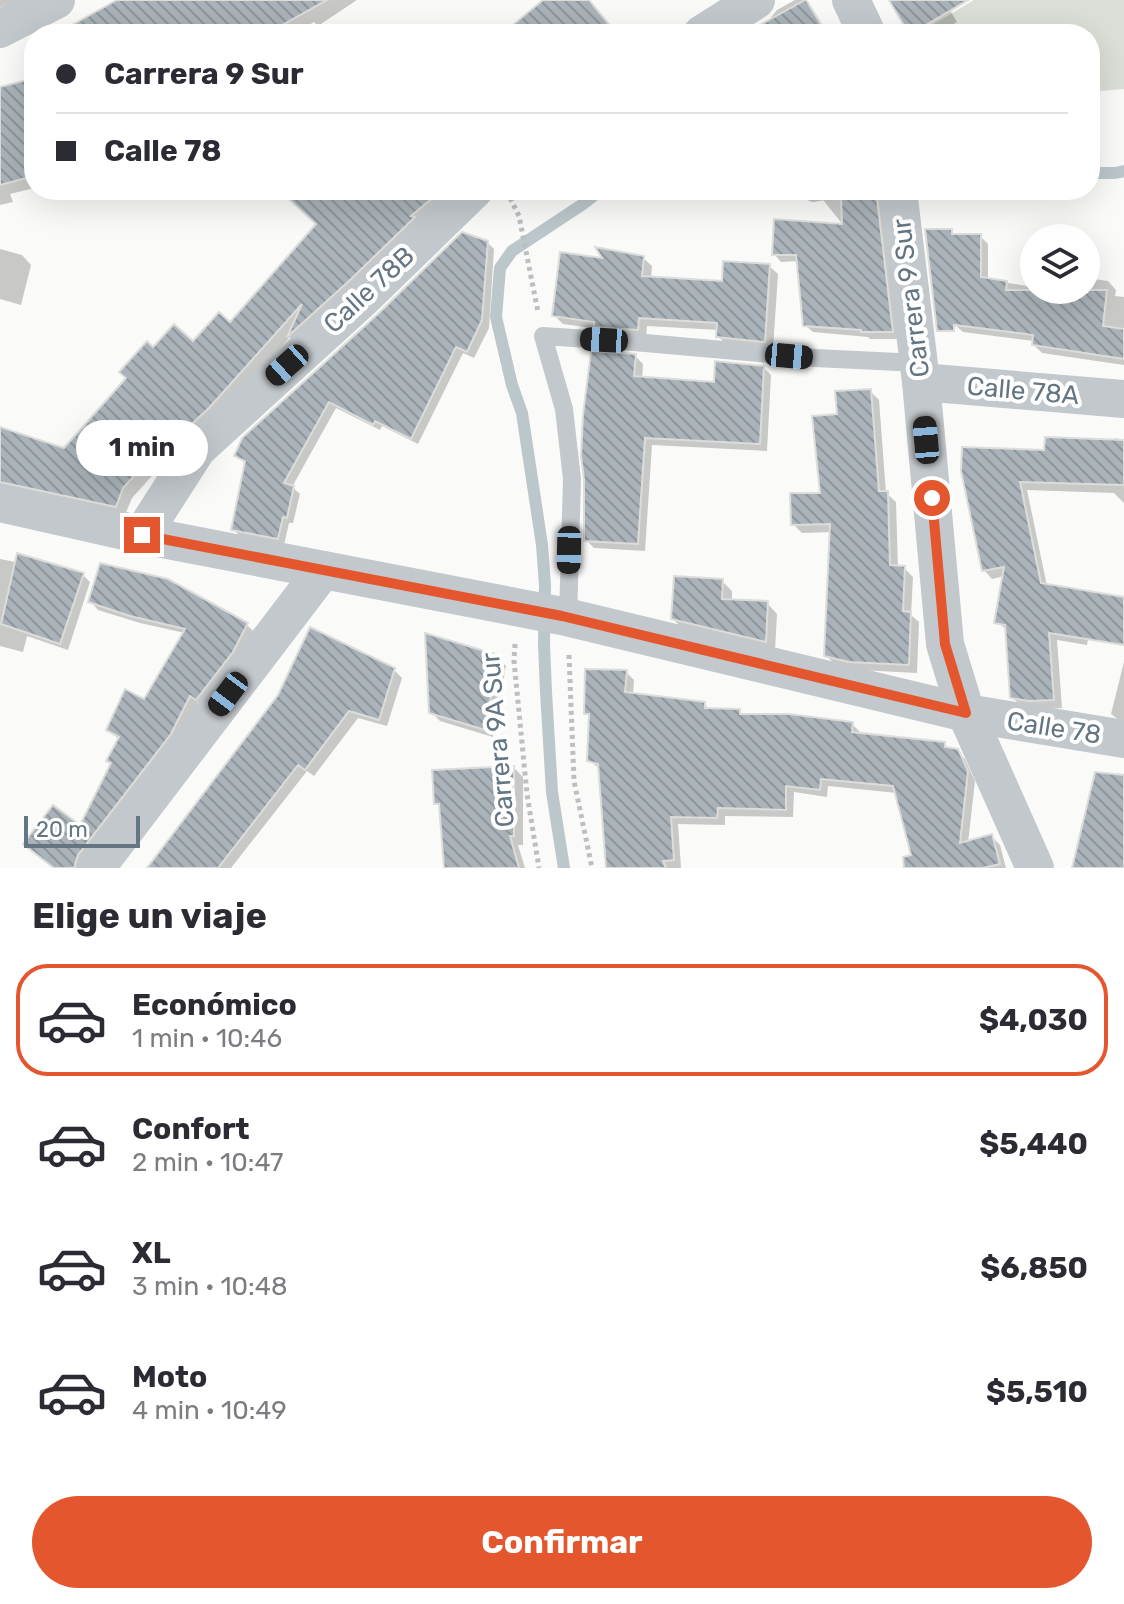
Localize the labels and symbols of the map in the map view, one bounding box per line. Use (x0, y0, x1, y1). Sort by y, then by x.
street label: Carrera 9 Sur (886, 217, 936, 379)
street label: Calle 78B (317, 240, 421, 340)
car (579, 327, 629, 353)
car (261, 340, 313, 390)
car (764, 342, 814, 370)
street label: Calle 78A (966, 371, 1080, 411)
car (912, 415, 940, 465)
callout: 1 min (76, 419, 208, 475)
route start (914, 480, 950, 516)
route end (124, 517, 160, 553)
car (557, 526, 581, 574)
street label: Carrera 9A Sur (475, 651, 521, 829)
car (204, 668, 252, 720)
street label: Calle 78 (1005, 705, 1103, 751)
scale bar (24, 812, 140, 848)

